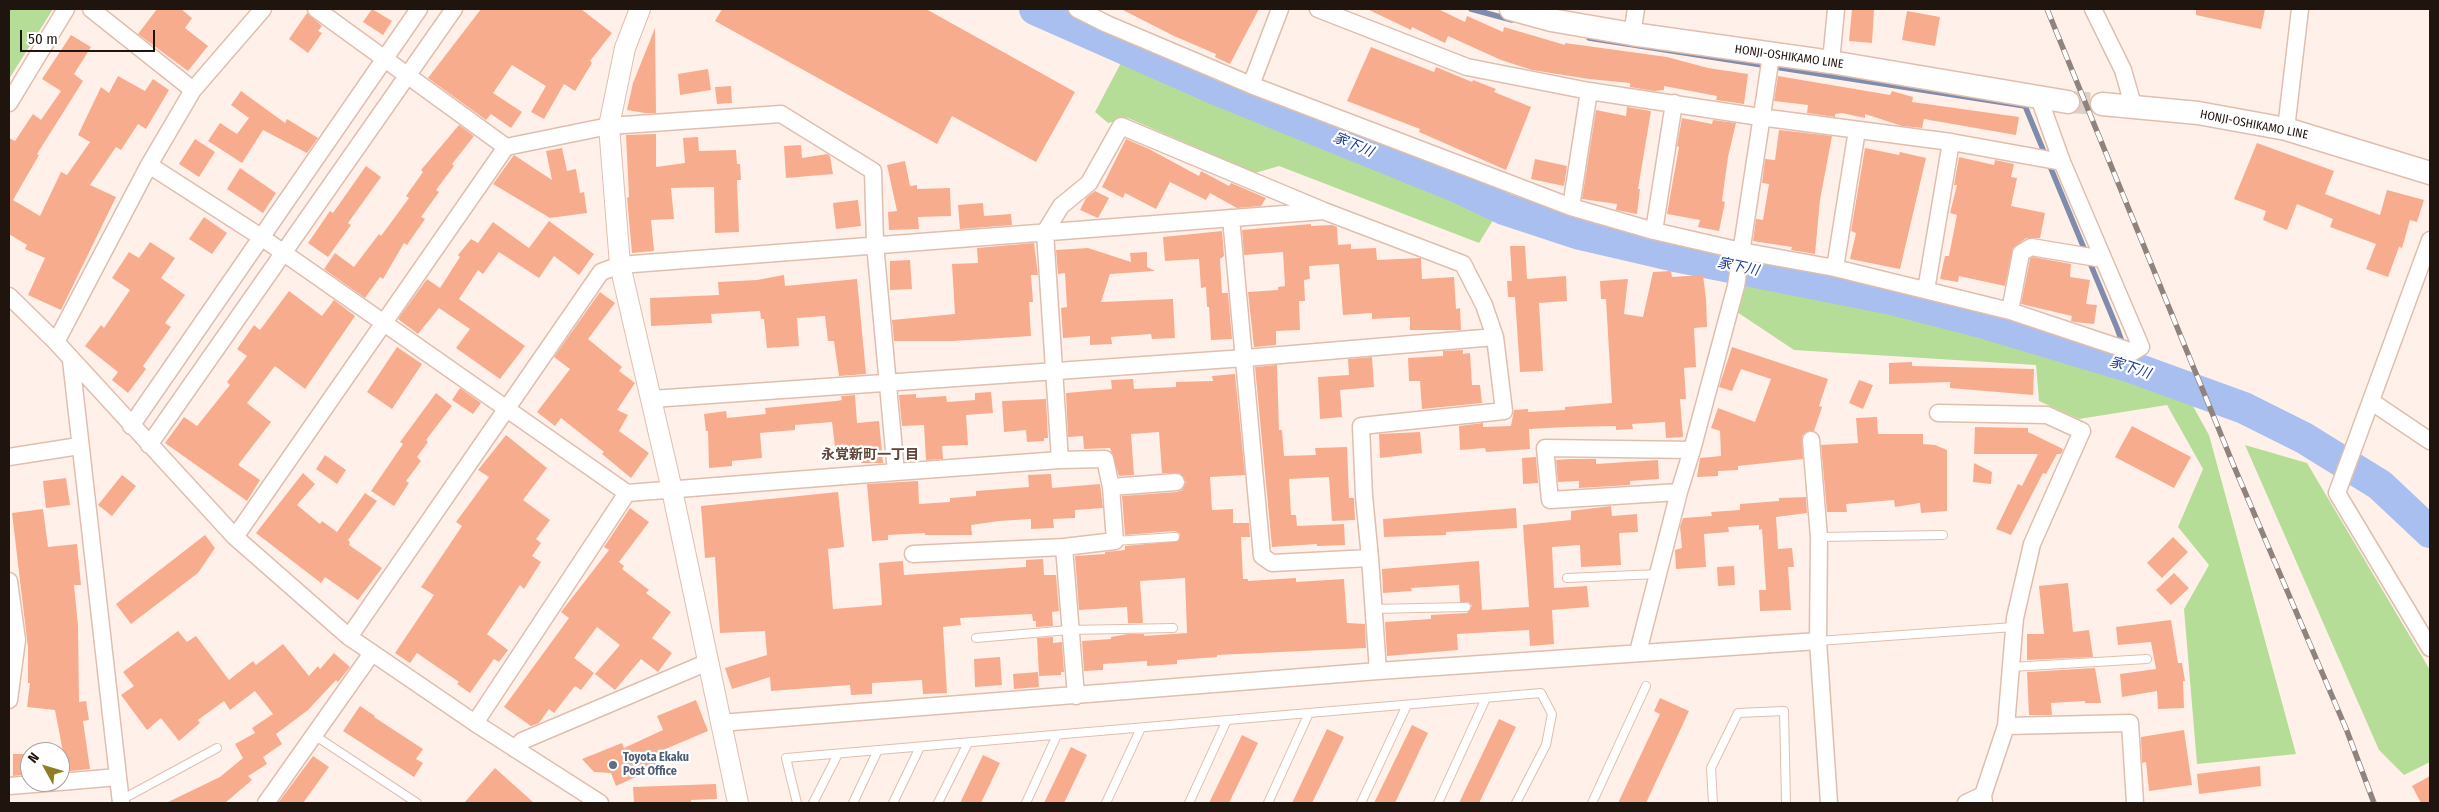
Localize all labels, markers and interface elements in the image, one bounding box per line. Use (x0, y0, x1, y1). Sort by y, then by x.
scale bar (22, 20, 158, 52)
text: 50 m (28, 30, 58, 48)
street label: HONJI-OSHIKAMO LINE (1734, 42, 1844, 72)
street label: HONJI-OSHIKAMO LINE (2199, 107, 2309, 143)
water label: 家下川 (1330, 129, 1376, 161)
water label: 家下川 (1716, 254, 1760, 280)
water label: 家下川 (2107, 354, 2153, 382)
district label: 永覚新町一丁目 (821, 447, 919, 463)
north arrow (20, 742, 70, 792)
text: N (24, 749, 43, 766)
place label: Toyota Ekaku Post Office (623, 751, 689, 779)
marker: Toyota Ekaku Post Office (607, 759, 619, 771)

